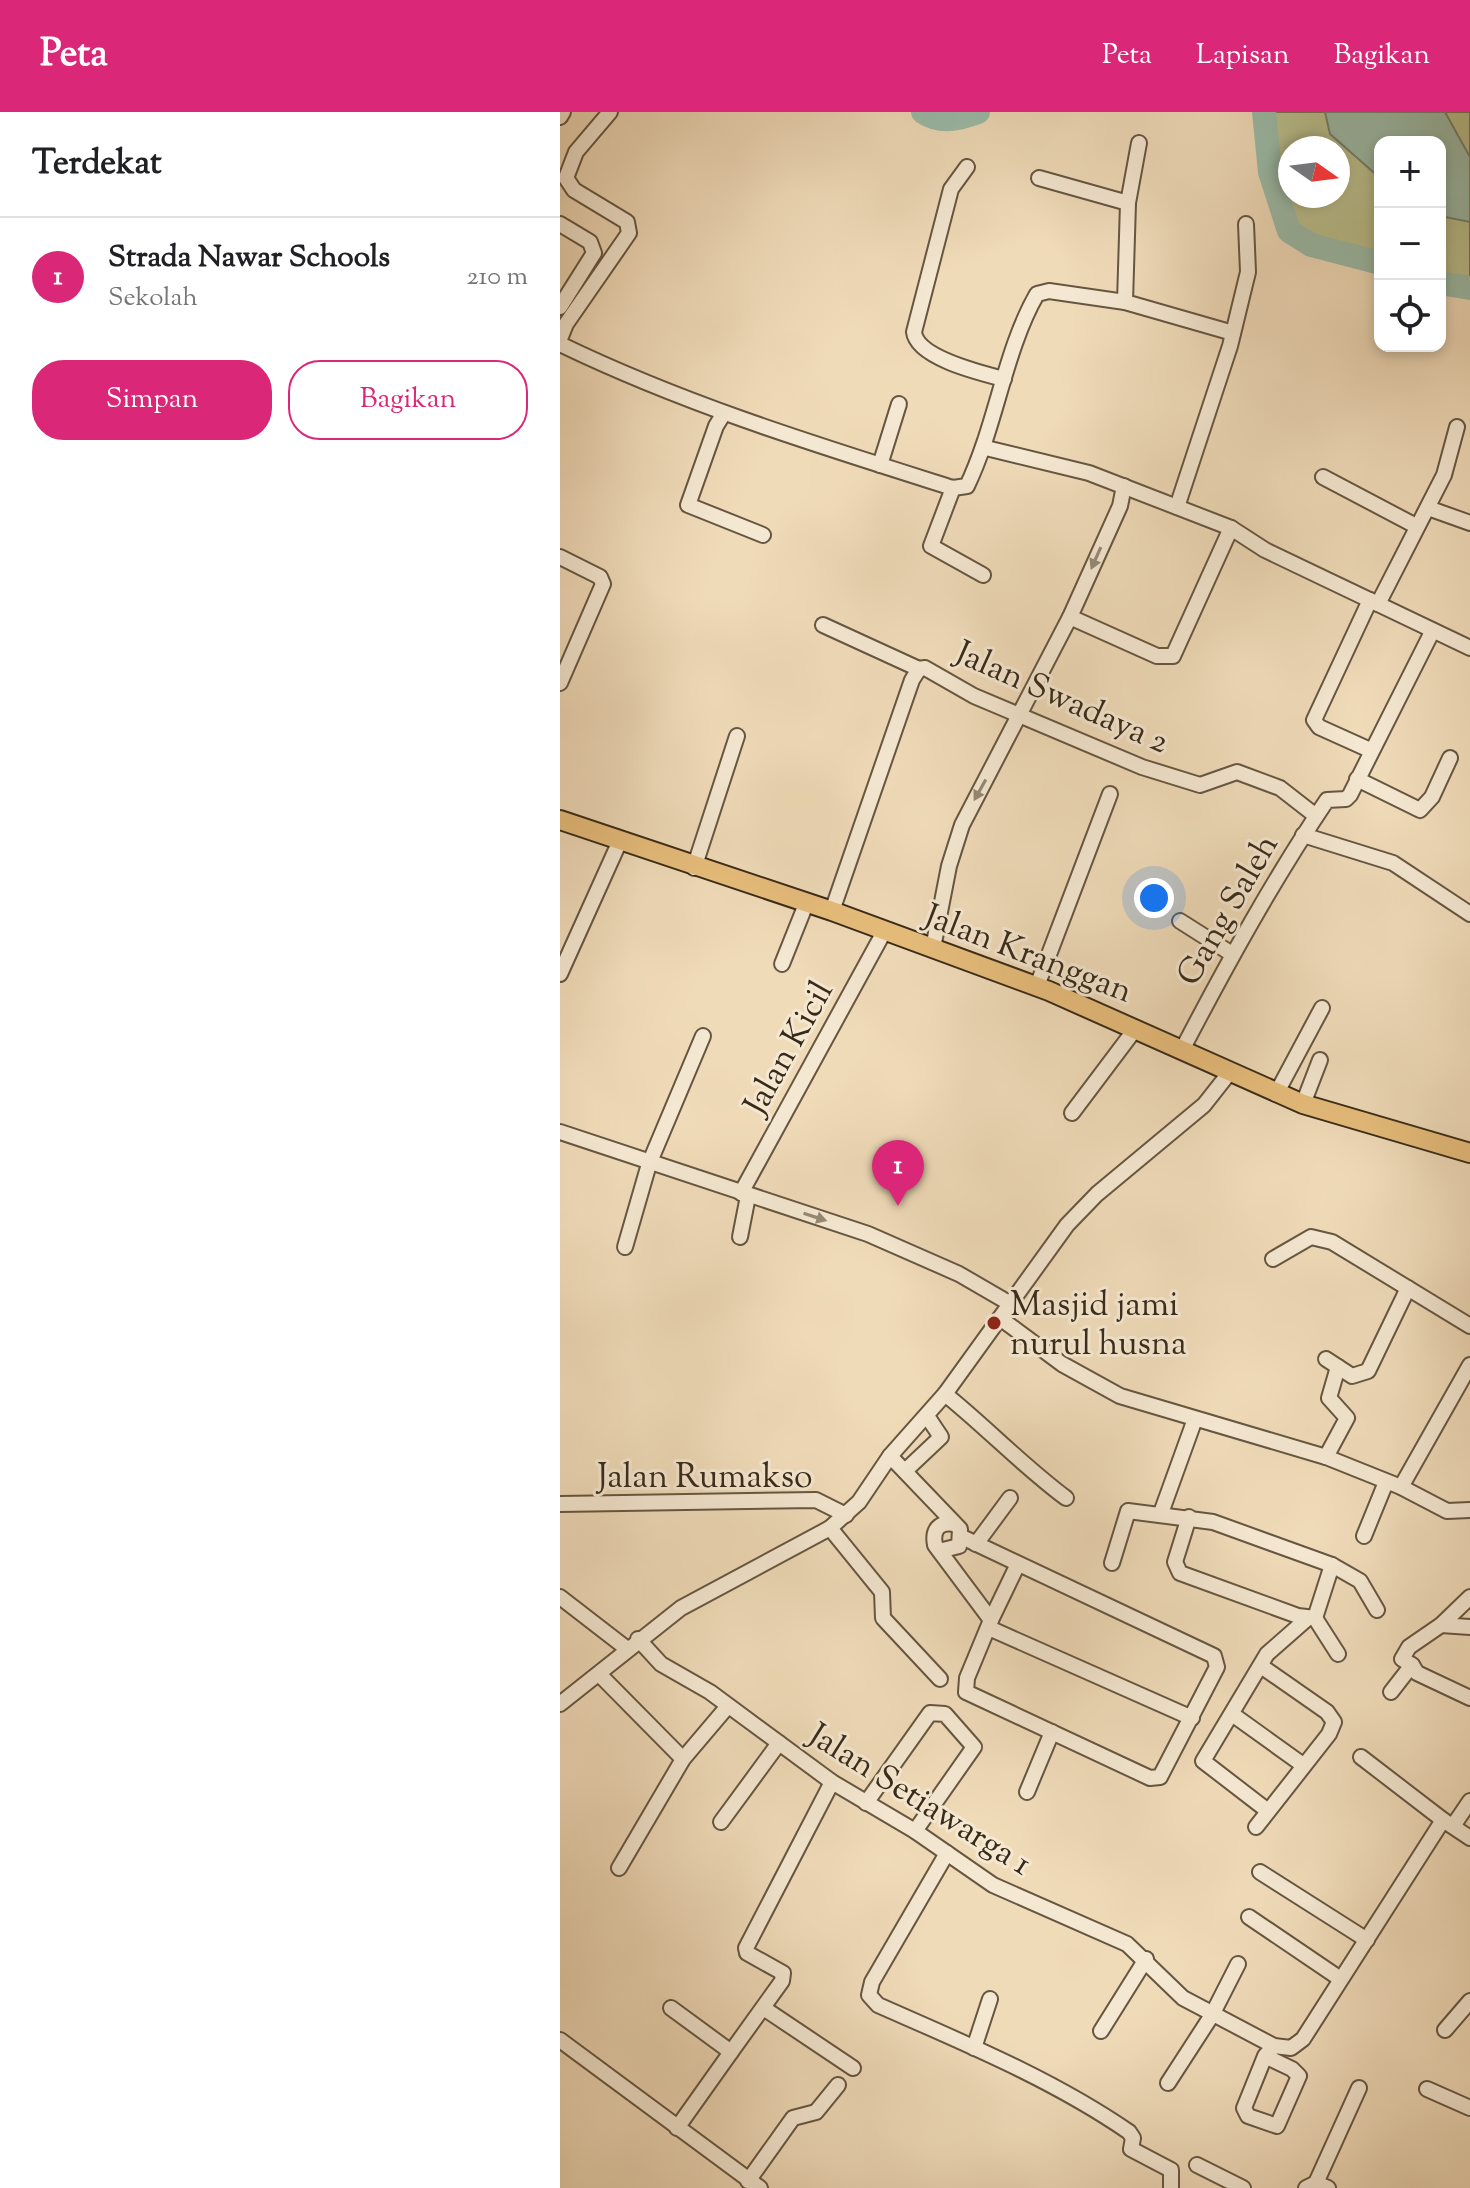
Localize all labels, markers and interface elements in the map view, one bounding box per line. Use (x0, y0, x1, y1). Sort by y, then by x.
text: Peta (40, 29, 108, 83)
text: Peta (1102, 36, 1152, 76)
text: Lapisan (1196, 36, 1290, 76)
text: Bagikan (1334, 36, 1430, 76)
north arrow (1278, 136, 1350, 208)
map controls (1374, 136, 1446, 352)
button: + (1374, 136, 1446, 208)
text: Terdekat (32, 140, 162, 189)
button: − (1374, 208, 1446, 280)
text: Strada Nawar Schools (108, 237, 390, 280)
text: 1 (54, 259, 62, 296)
text: 210 m (466, 259, 528, 296)
text: Sekolah (108, 280, 198, 317)
button: locate (1374, 280, 1446, 352)
button: Simpan (32, 360, 272, 440)
button: Bagikan (288, 360, 528, 440)
one-way arrow (1089, 546, 1103, 570)
street label: Jalan Swadaya 2 (945, 629, 1176, 768)
one-way arrow (973, 779, 986, 802)
street label: Gang Saleh (1166, 826, 1292, 996)
your location (1134, 878, 1174, 918)
street label: Jalan Kranggan (915, 892, 1139, 1017)
street label: Jalan Kicil (732, 973, 847, 1126)
pin: 1 (872, 1140, 924, 1206)
one-way arrow (803, 1212, 827, 1224)
place label: Masjid jami nurul husna (1010, 1282, 1187, 1370)
marker: Masjid jami nurul husna (985, 1314, 1003, 1332)
street label: Jalan Rumakso (595, 1454, 813, 1503)
street label: Jalan Setiawarga 1 (796, 1712, 1040, 1889)

